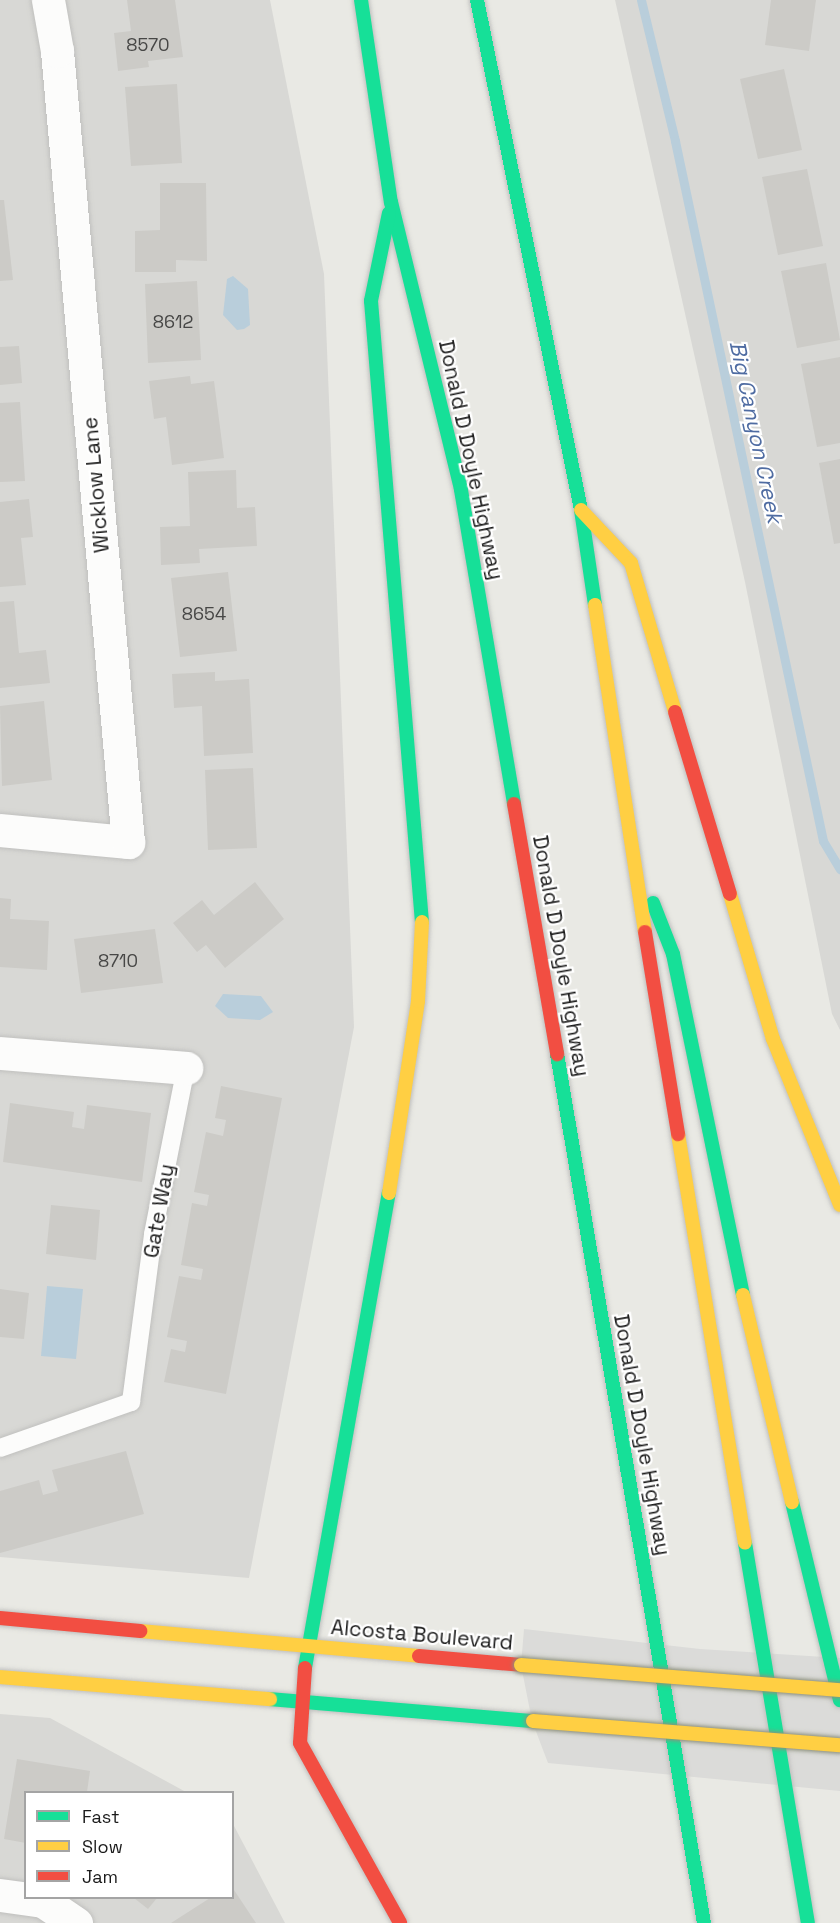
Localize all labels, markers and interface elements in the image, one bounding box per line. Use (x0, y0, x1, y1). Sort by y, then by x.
house number: 8570 (126, 34, 170, 56)
house number: 8612 (153, 311, 193, 333)
street label: Donald D Doyle Highway (433, 338, 509, 582)
water label: Big Canyon Creek (724, 338, 788, 526)
street label: Wicklow Lane (78, 416, 114, 554)
house number: 8654 (182, 603, 226, 625)
street label: Donald D Doyle Highway (527, 833, 595, 1079)
house number: 8710 (98, 950, 138, 972)
street label: Gate Way (138, 1162, 180, 1260)
street label: Donald D Doyle Highway (608, 1312, 676, 1558)
street label: Alcosta Boulevard (330, 1614, 514, 1656)
legend (24, 1791, 234, 1899)
text: Fast (82, 1805, 119, 1828)
text: Slow (82, 1835, 123, 1858)
text: Jam (82, 1865, 118, 1888)

